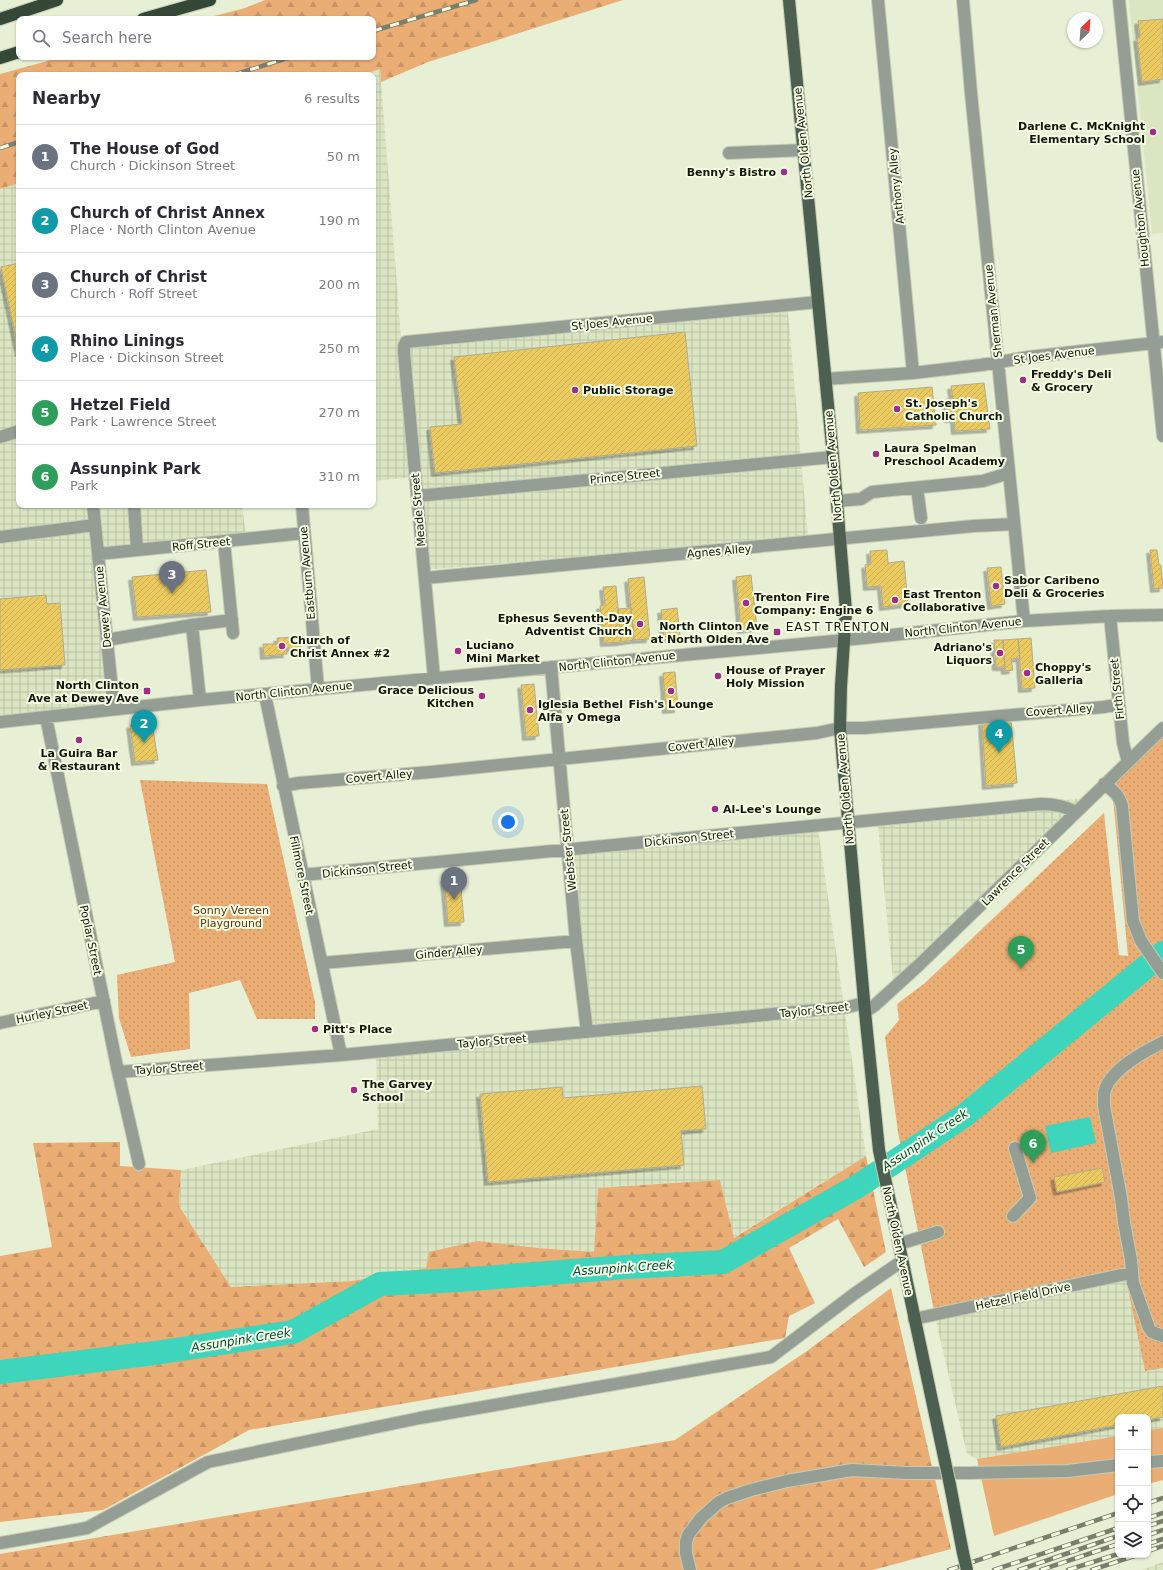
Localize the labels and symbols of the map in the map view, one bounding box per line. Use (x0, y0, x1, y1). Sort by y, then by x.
north arrow (1067, 12, 1103, 48)
street label: North Olden Avenue (791, 87, 816, 199)
place label: Darlene C. McKnight Elementary School (1018, 120, 1145, 146)
marker: Darlene C. McKnight Elementary School (1148, 127, 1158, 137)
street label: Anthony Alley (886, 147, 907, 225)
place label: Benny's Bistro (687, 166, 776, 179)
marker: Benny's Bistro (779, 167, 789, 177)
street label: Houghton Avenue (1129, 168, 1152, 268)
street label: Sherman Avenue (982, 263, 1005, 358)
street label: St Joes Avenue (571, 312, 654, 333)
street label: St Joes Avenue (1013, 344, 1096, 367)
place label: Freddy's Deli & Grocery (1031, 368, 1112, 394)
marker: Freddy's Deli & Grocery (1018, 375, 1028, 385)
place label: Public Storage (583, 384, 674, 397)
marker: Public Storage (570, 385, 580, 395)
place label: St. Joseph's Catholic Church (905, 397, 1003, 423)
marker: St. Joseph's Catholic Church (892, 404, 902, 414)
street label: North Olden Avenue (822, 410, 845, 522)
place label: Laura Spelman Preschool Academy (884, 442, 1005, 468)
marker: Laura Spelman Preschool Academy (871, 449, 881, 459)
street label: Prince Street (589, 466, 662, 487)
street label: Meade Street (409, 472, 428, 547)
street label: Eastburn Avenue (297, 526, 318, 620)
street label: Roff Street (171, 535, 231, 554)
street label: Agnes Alley (686, 542, 752, 561)
pin: 3 (159, 561, 185, 594)
street label: Dewey Avenue (93, 565, 114, 648)
place label: Sabor Caribeno Deli & Groceries (1004, 574, 1105, 600)
marker: Sabor Caribeno Deli & Groceries (991, 581, 1001, 591)
place label: East Trenton Collaborative (903, 588, 986, 614)
place label: Trenton Fire Company: Engine 6 (754, 591, 874, 617)
marker: East Trenton Collaborative (890, 595, 900, 605)
marker: Trenton Fire Company: Engine 6 (741, 598, 751, 608)
place label: Ephesus Seventh-Day Adventist Church (498, 612, 632, 638)
street label: North Clinton Avenue (904, 615, 1022, 640)
marker: Ephesus Seventh-Day Adventist Church (635, 619, 645, 629)
place label: North Clinton Ave at North Olden Ave (651, 620, 769, 646)
district label: EAST TRENTON (786, 620, 890, 634)
marker: North Clinton Ave at North Olden Ave (772, 627, 782, 637)
place label: Church of Christ Annex #2 (290, 634, 390, 660)
place label: Luciano Mini Market (466, 639, 540, 665)
marker: Church of Christ Annex #2 (277, 641, 287, 651)
place label: Adriano's Liquors (934, 641, 992, 667)
marker: Luciano Mini Market (453, 646, 463, 656)
marker: Adriano's Liquors (995, 648, 1005, 658)
street label: North Clinton Avenue (558, 649, 676, 674)
street label: Firth Street (1108, 657, 1127, 720)
place label: Choppy's Galleria (1035, 661, 1092, 687)
place label: House of Prayer Holy Mission (726, 664, 826, 690)
marker: Choppy's Galleria (1022, 668, 1032, 678)
marker: House of Prayer Holy Mission (713, 671, 723, 681)
place label: North Clinton Ave at Dewey Ave (28, 679, 139, 705)
street label: North Clinton Avenue (235, 679, 353, 704)
place label: Grace Delicious Kitchen (378, 684, 474, 710)
marker: North Clinton Ave at Dewey Ave (142, 686, 152, 696)
marker: Fish's Lounge (666, 686, 676, 696)
marker: Grace Delicious Kitchen (477, 691, 487, 701)
place label: Iglesia Bethel Alfa y Omega (538, 698, 623, 724)
place label: Fish's Lounge (629, 698, 713, 711)
street label: Covert Alley (1025, 702, 1093, 719)
marker: Iglesia Bethel Alfa y Omega (525, 705, 535, 715)
pin: 2 (131, 710, 157, 743)
pin: 4 (986, 720, 1012, 753)
street label: North Olden Avenue (834, 733, 857, 845)
street label: Covert Alley (667, 734, 736, 754)
marker: La Guira Bar & Restaurant (74, 735, 84, 745)
place label: La Guira Bar & Restaurant (38, 747, 120, 773)
street label: Covert Alley (345, 767, 413, 786)
place label: Al-Lee's Lounge (723, 803, 821, 816)
marker: Al-Lee's Lounge (710, 804, 720, 814)
street label: Webster Street (558, 808, 579, 892)
your location (498, 812, 518, 832)
street label: Dickinson Street (643, 827, 735, 850)
street label: Fillmore Street (287, 835, 316, 916)
street label: Lawrence Street (979, 836, 1052, 909)
street label: Dickinson Street (321, 858, 413, 881)
pin: 1 (441, 867, 467, 900)
street label: Poplar Street (77, 904, 104, 977)
park label: Sonny Vereen Playground (193, 904, 269, 930)
pin: 5 (1008, 936, 1034, 969)
street label: Ginder Alley (415, 943, 484, 962)
street label: Hurley Street (15, 998, 90, 1026)
street label: Taylor Street (778, 1000, 850, 1021)
place label: Pitt's Place (323, 1023, 392, 1036)
marker: Pitt's Place (310, 1024, 320, 1034)
street label: Taylor Street (456, 1032, 528, 1051)
street label: Taylor Street (133, 1060, 205, 1077)
place label: The Garvey School (362, 1078, 432, 1104)
marker: The Garvey School (349, 1085, 359, 1095)
water label: Assunpink Creek (879, 1106, 971, 1174)
pin: 6 (1020, 1130, 1046, 1163)
street label: North Olden Avenue (880, 1185, 915, 1297)
water label: Assunpink Creek (571, 1257, 675, 1279)
street label: Hetzel Field Drive (974, 1280, 1072, 1313)
water label: Assunpink Creek (189, 1325, 293, 1355)

